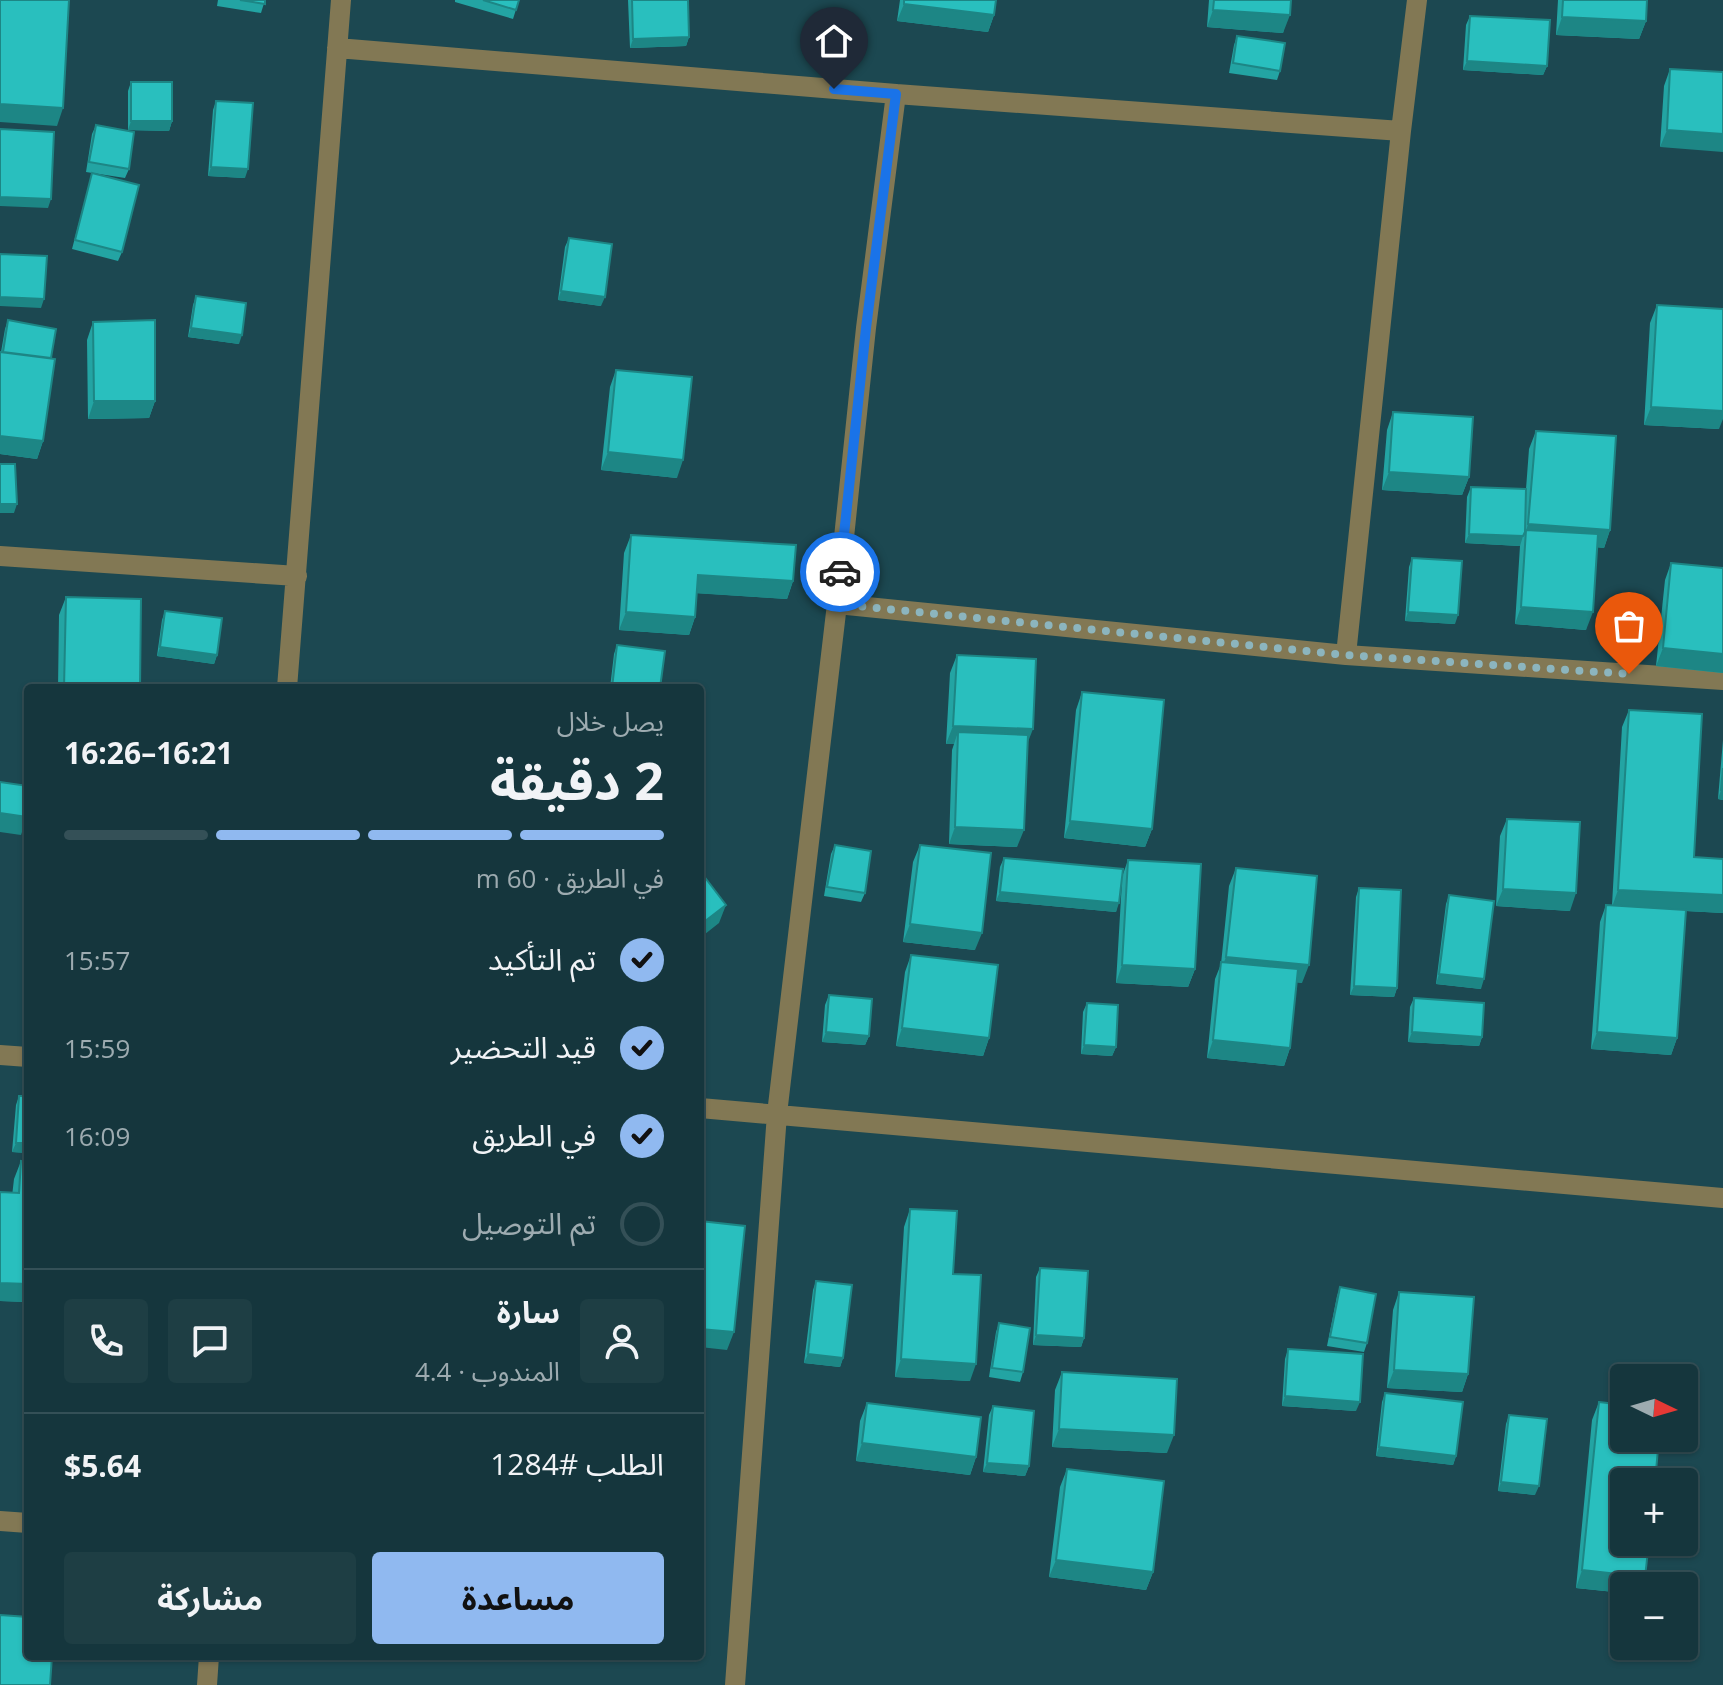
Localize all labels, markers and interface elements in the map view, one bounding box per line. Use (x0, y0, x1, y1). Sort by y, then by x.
pin (800, 7, 868, 89)
icon: home (812, 19, 856, 63)
courier (800, 532, 880, 612)
icon: car (818, 550, 862, 594)
pin (1595, 592, 1663, 674)
icon: bag (1607, 604, 1651, 648)
text: يصل خلال (557, 703, 664, 739)
text: 16:21–16:26 (64, 732, 233, 773)
text: 2 دقيقة (490, 744, 664, 815)
text: في الطريق · 60 m (476, 860, 664, 896)
text: تم التأكيد (488, 938, 596, 979)
icon: check (620, 938, 664, 982)
text: 15:57 (64, 942, 130, 978)
text: قيد التحضير (451, 1026, 596, 1067)
icon: check (620, 1026, 664, 1070)
text: 15:59 (64, 1030, 130, 1066)
text: في الطريق (472, 1114, 596, 1155)
icon: check (620, 1114, 664, 1158)
text: 16:09 (64, 1118, 130, 1154)
text: تم التوصيل (462, 1202, 596, 1243)
text: سارة (497, 1291, 560, 1332)
button: phone (64, 1299, 148, 1383)
button: chat (168, 1299, 252, 1383)
button: person (580, 1299, 664, 1383)
text: المندوب · 4.4 (415, 1353, 560, 1389)
north arrow (1610, 1364, 1698, 1452)
map controls (1610, 1364, 1698, 1660)
text: الطلب #1284 (490, 1443, 664, 1484)
text: $5.64 (64, 1445, 141, 1486)
button: + (1610, 1468, 1698, 1556)
button: مشاركة (64, 1552, 356, 1644)
button: مساعدة (372, 1552, 664, 1644)
button: − (1610, 1572, 1698, 1660)

